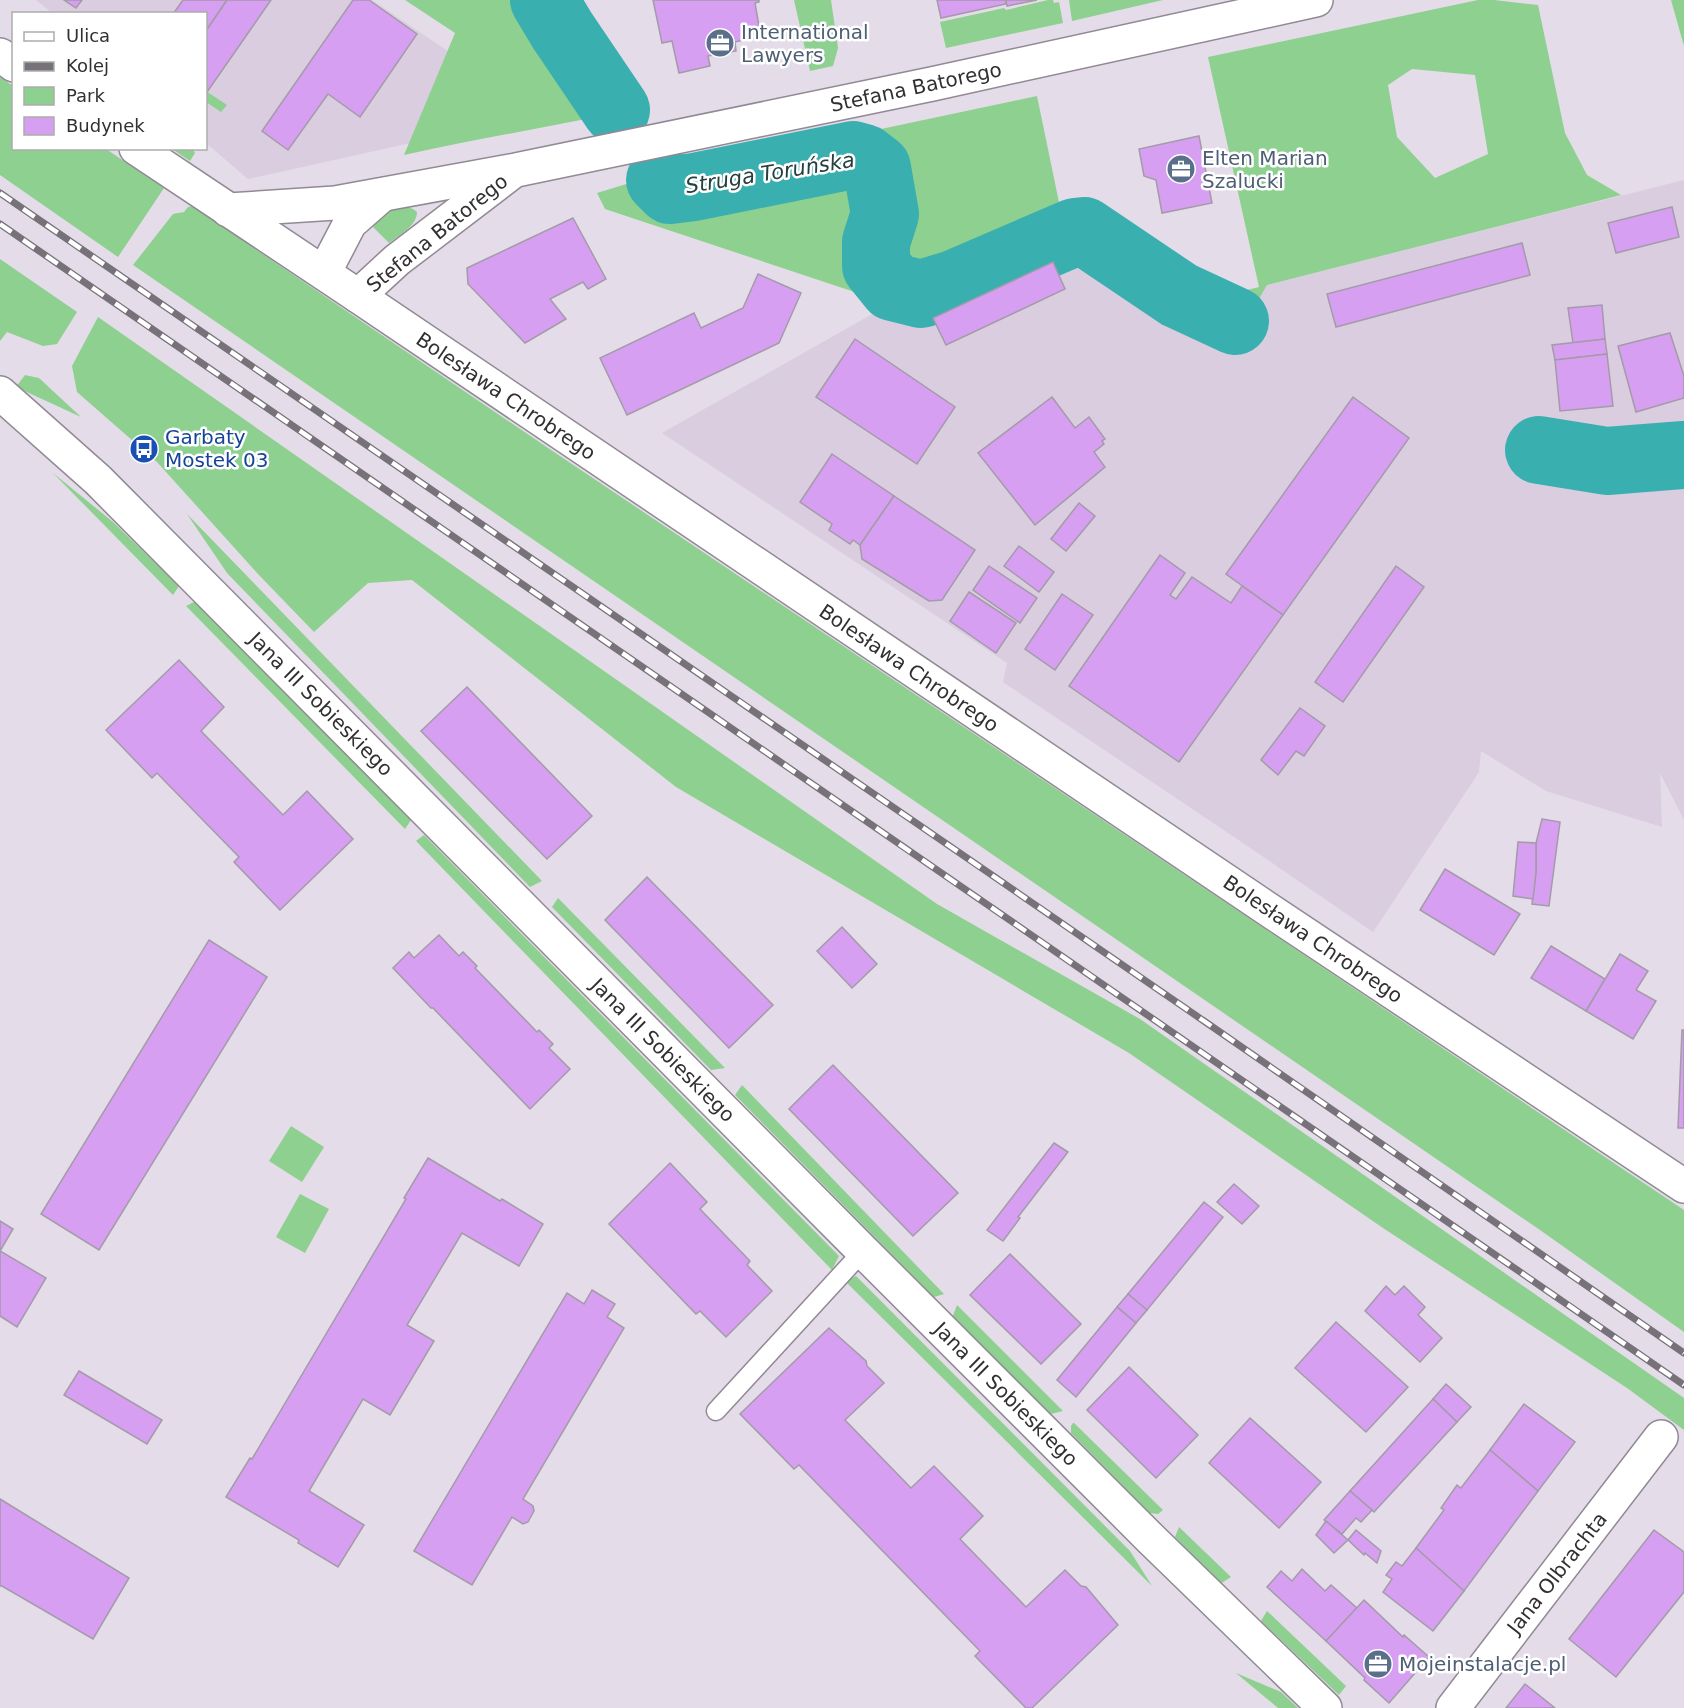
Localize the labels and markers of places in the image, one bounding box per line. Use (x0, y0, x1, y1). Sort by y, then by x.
place label: International Lawyers (741, 20, 869, 67)
office icon: International Lawyers (704, 27, 736, 59)
place label: Elten Marian Szalucki (1202, 146, 1328, 193)
office icon: Elten Marian Szalucki (1165, 153, 1197, 185)
place label: Garbaty Mostek 03 (165, 425, 268, 472)
bus stop icon: Garbaty Mostek 03 (128, 433, 160, 465)
office icon: Mojeinstalacje.pl (1362, 1648, 1394, 1680)
place label: Mojeinstalacje.pl (1399, 1652, 1566, 1676)

